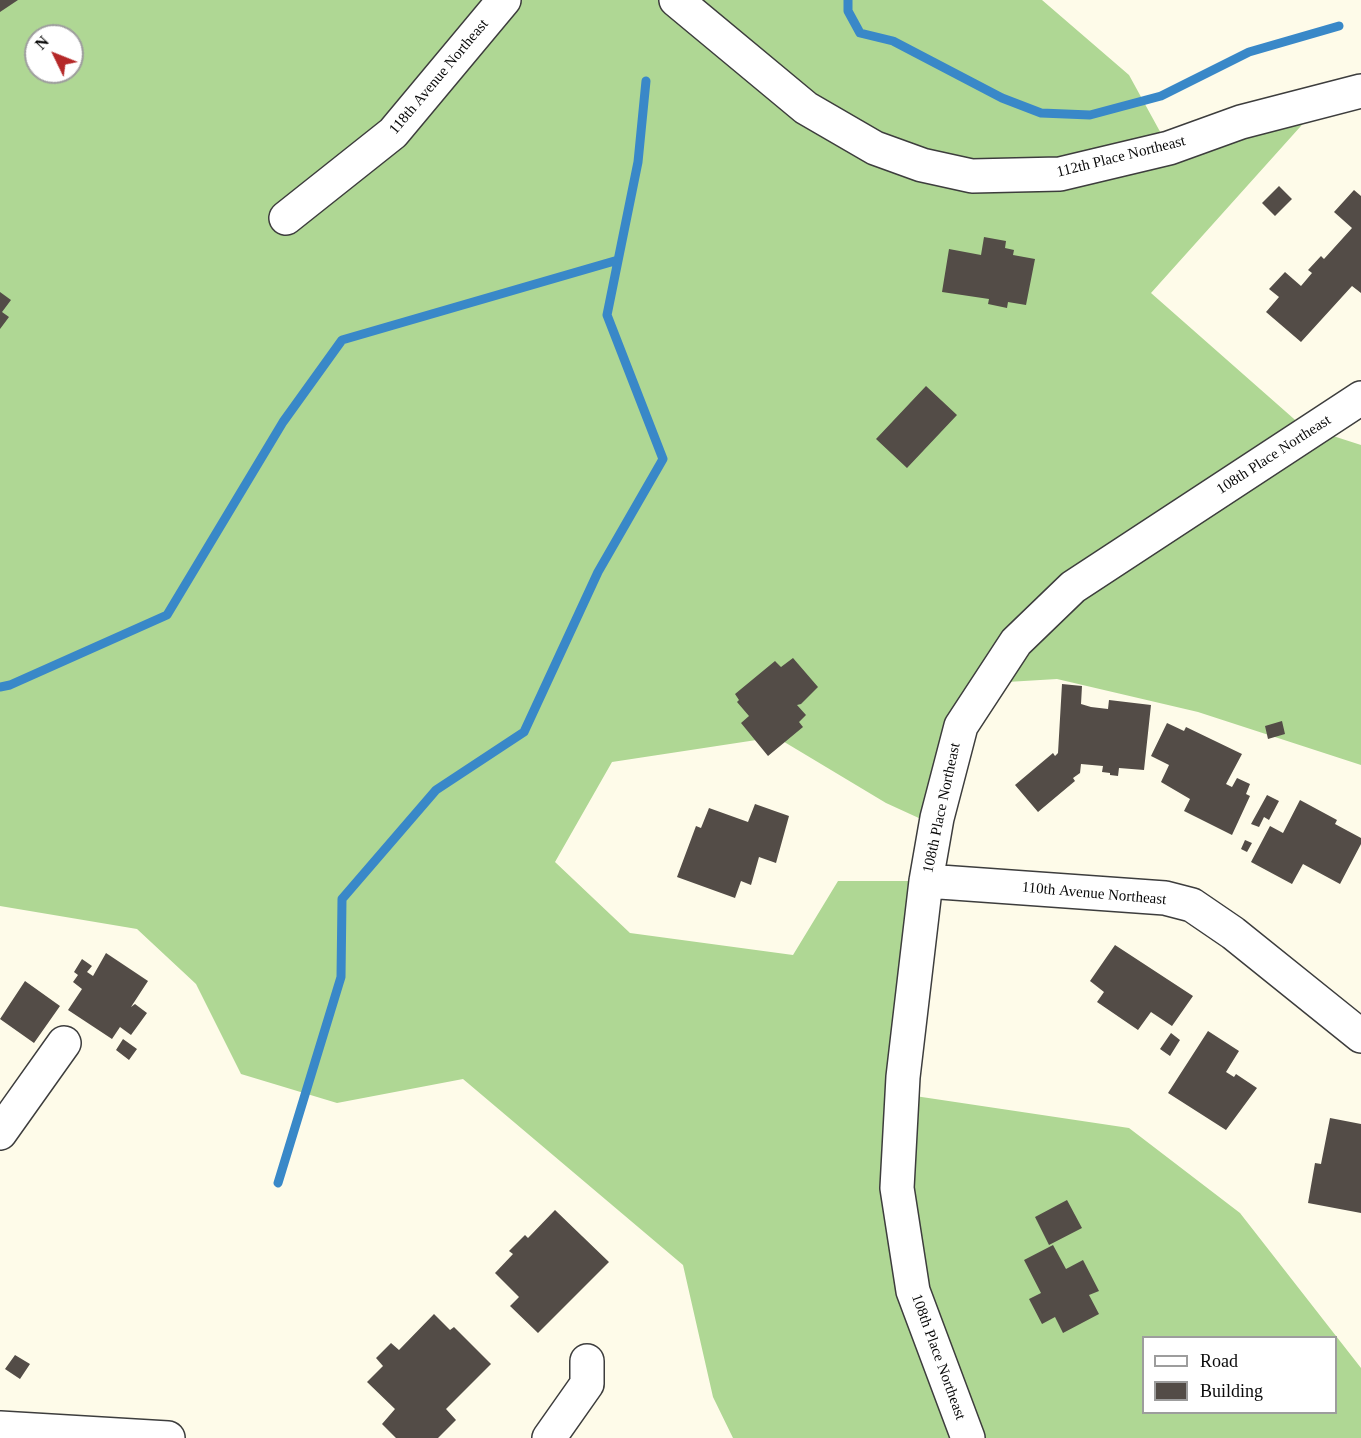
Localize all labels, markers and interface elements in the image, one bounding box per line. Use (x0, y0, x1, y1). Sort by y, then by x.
street label: 118th Avenue Northeast (386, 16, 492, 138)
north arrow (24, 24, 84, 84)
text: N (32, 33, 52, 53)
street label: 112th Place Northeast (1055, 132, 1187, 182)
street label: 108th Place Northeast (1214, 411, 1334, 499)
street label: 108th Place Northeast (919, 741, 965, 875)
street label: 110th Avenue Northeast (1021, 879, 1167, 909)
street label: 108th Place Northeast (907, 1292, 969, 1422)
legend (1142, 1336, 1337, 1414)
text: Road (1200, 1351, 1238, 1371)
text: Building (1200, 1381, 1263, 1401)

